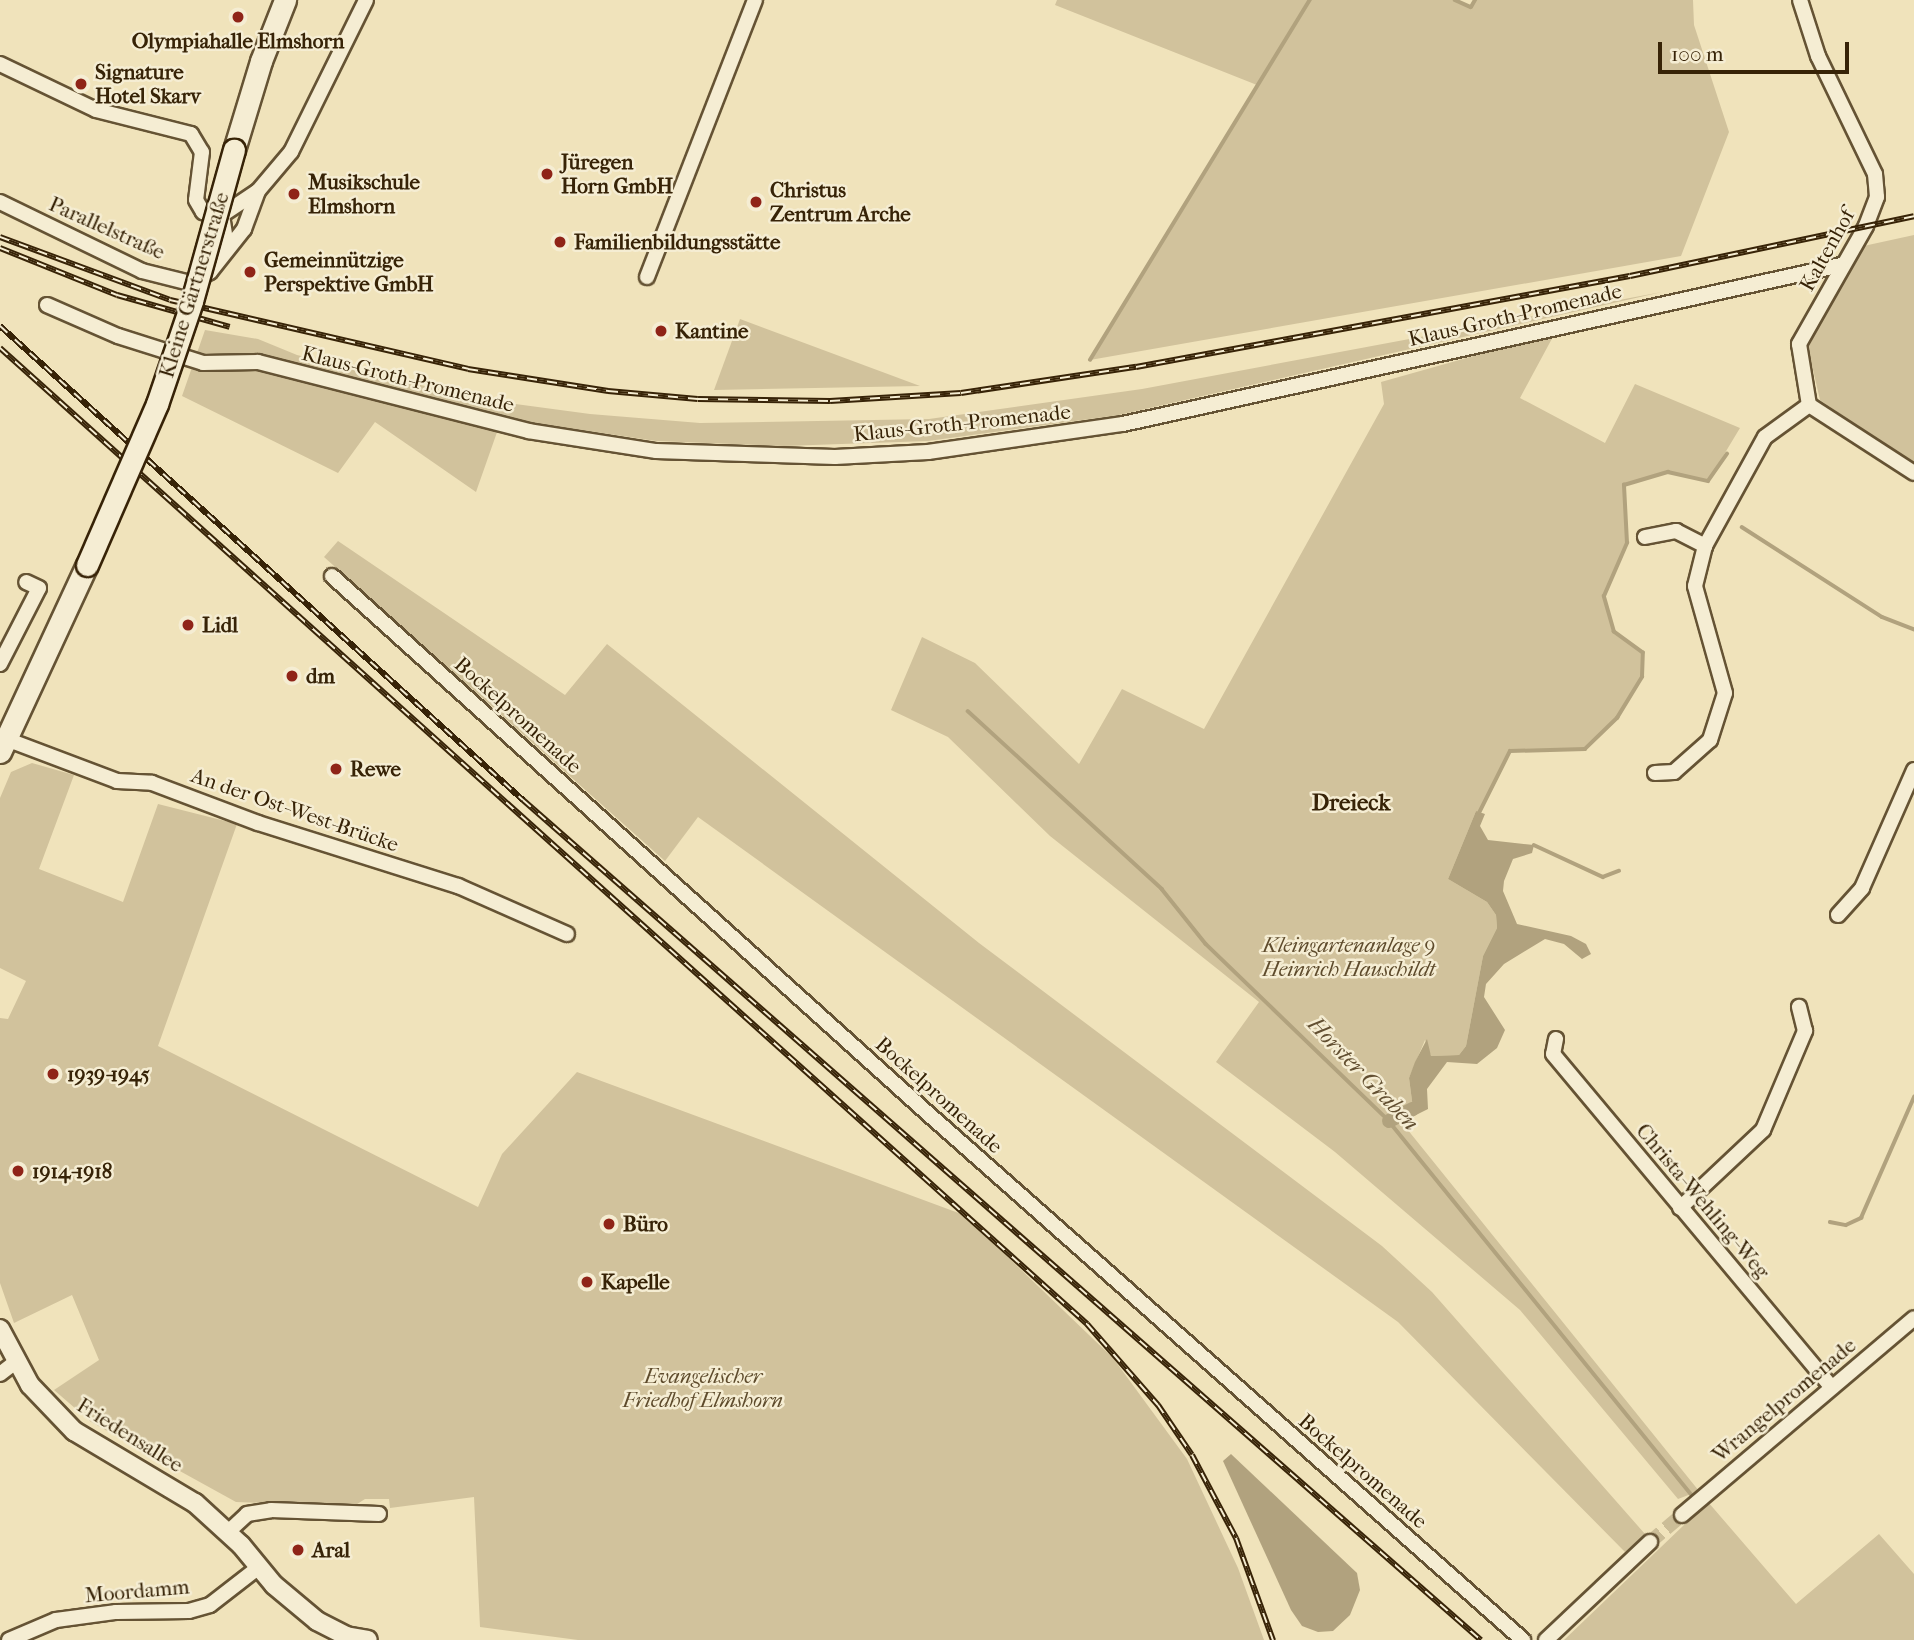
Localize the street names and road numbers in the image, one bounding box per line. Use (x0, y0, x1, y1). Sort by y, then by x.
street label: Kleine Gärtnerstraße (154, 189, 234, 381)
street label: Parallelstraße (45, 191, 169, 265)
street label: Kaltenhof (1794, 204, 1860, 296)
street label: Klaus-Groth-Promenade (1406, 278, 1624, 352)
street label: Klaus-Groth-Promenade (299, 340, 517, 418)
street label: Klaus-Groth-Promenade (852, 399, 1072, 447)
street label: Bockelpromenade (449, 651, 587, 779)
street label: An der Ost-West-Brücke (188, 763, 402, 857)
street label: Bockelpromenade (870, 1031, 1008, 1159)
street label: Christa-Wehling-Weg (1631, 1118, 1775, 1284)
street label: Wrangelpromenade (1707, 1333, 1861, 1467)
street label: Friedensallee (72, 1392, 188, 1478)
street label: Bockelpromenade (1294, 1408, 1432, 1534)
street label: Moordamm (84, 1574, 190, 1608)

